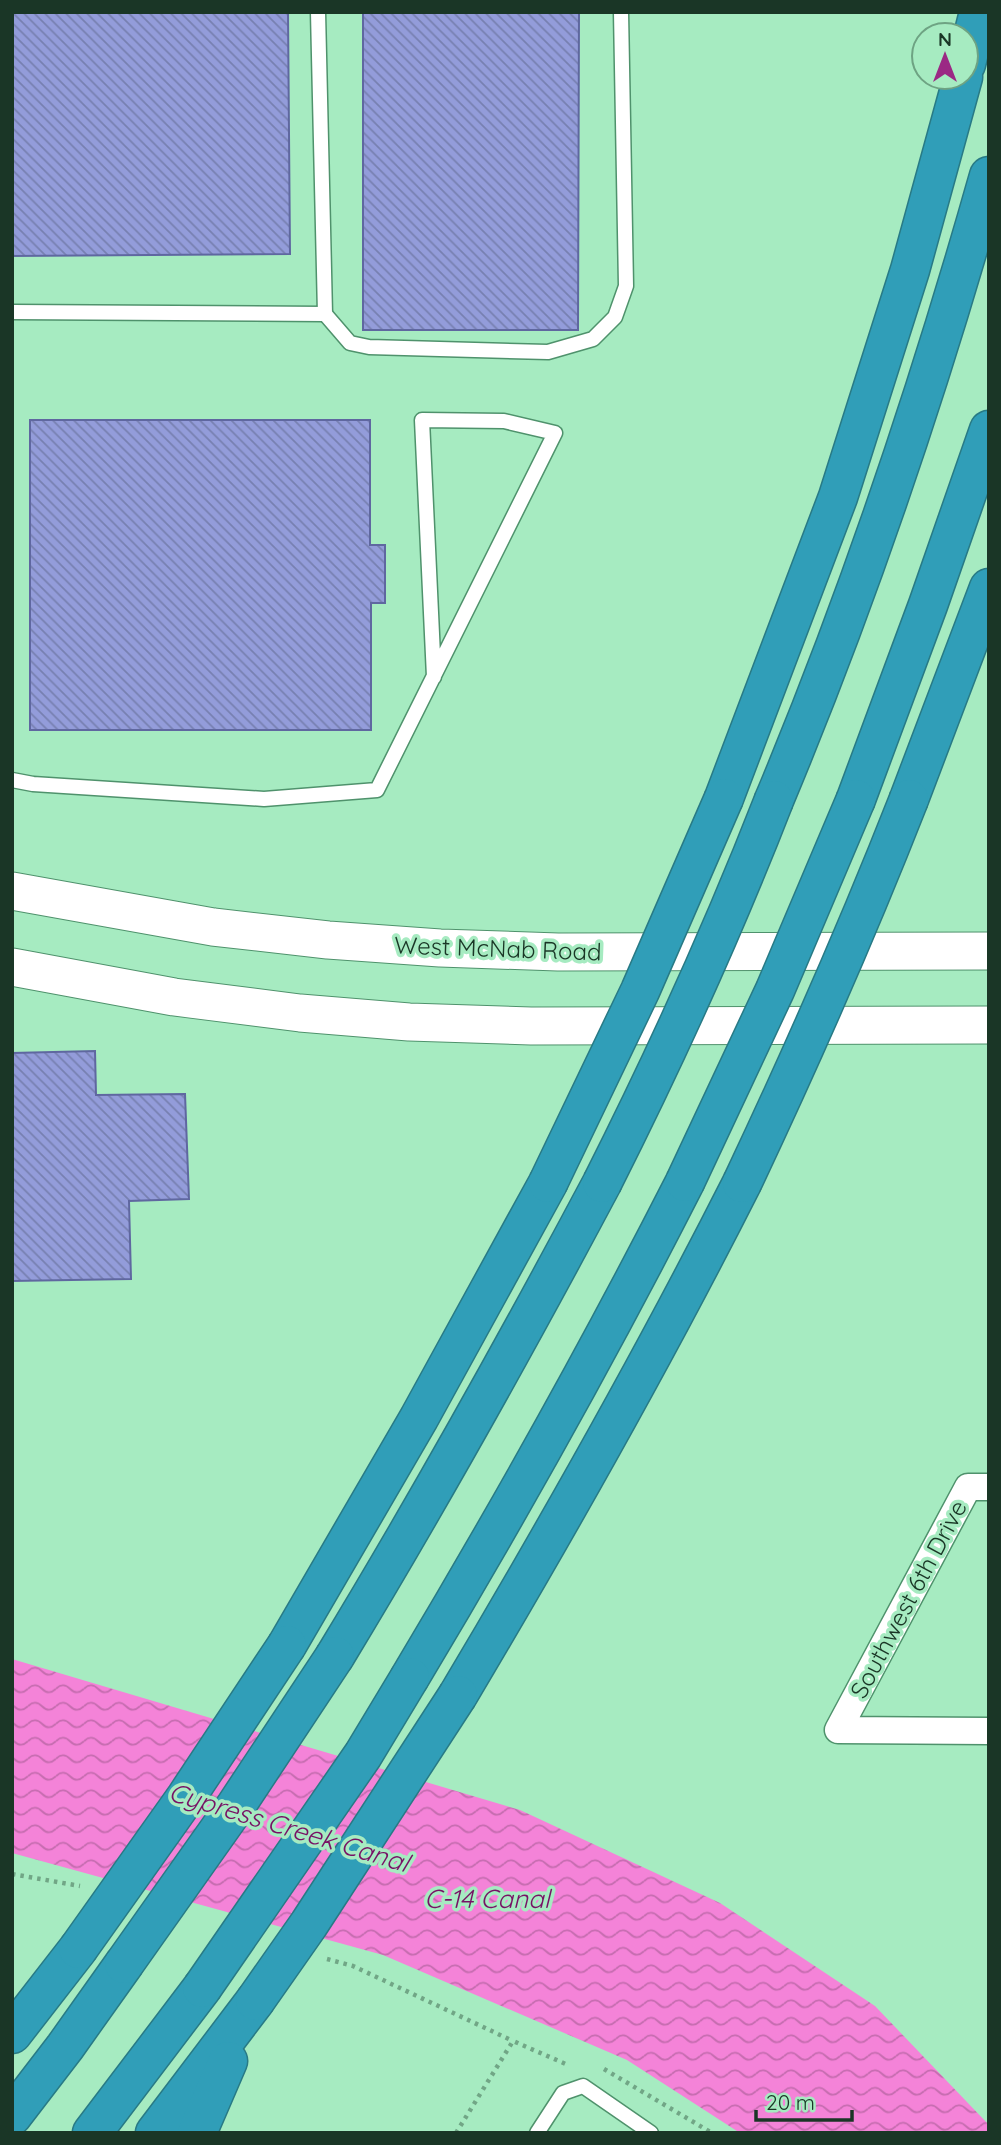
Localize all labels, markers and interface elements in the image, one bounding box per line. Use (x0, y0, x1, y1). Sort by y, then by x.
north arrow (910, 21, 980, 91)
text: N (938, 27, 952, 51)
street label: West McNab Road (394, 929, 602, 967)
street label: Southwest 6th Drive (843, 1495, 973, 1703)
water label: Cypress Creek Canal (165, 1775, 416, 1880)
water label: C-14 Canal (424, 1882, 553, 1915)
scale bar (756, 2078, 852, 2122)
text: 20 m (766, 2089, 815, 2115)

